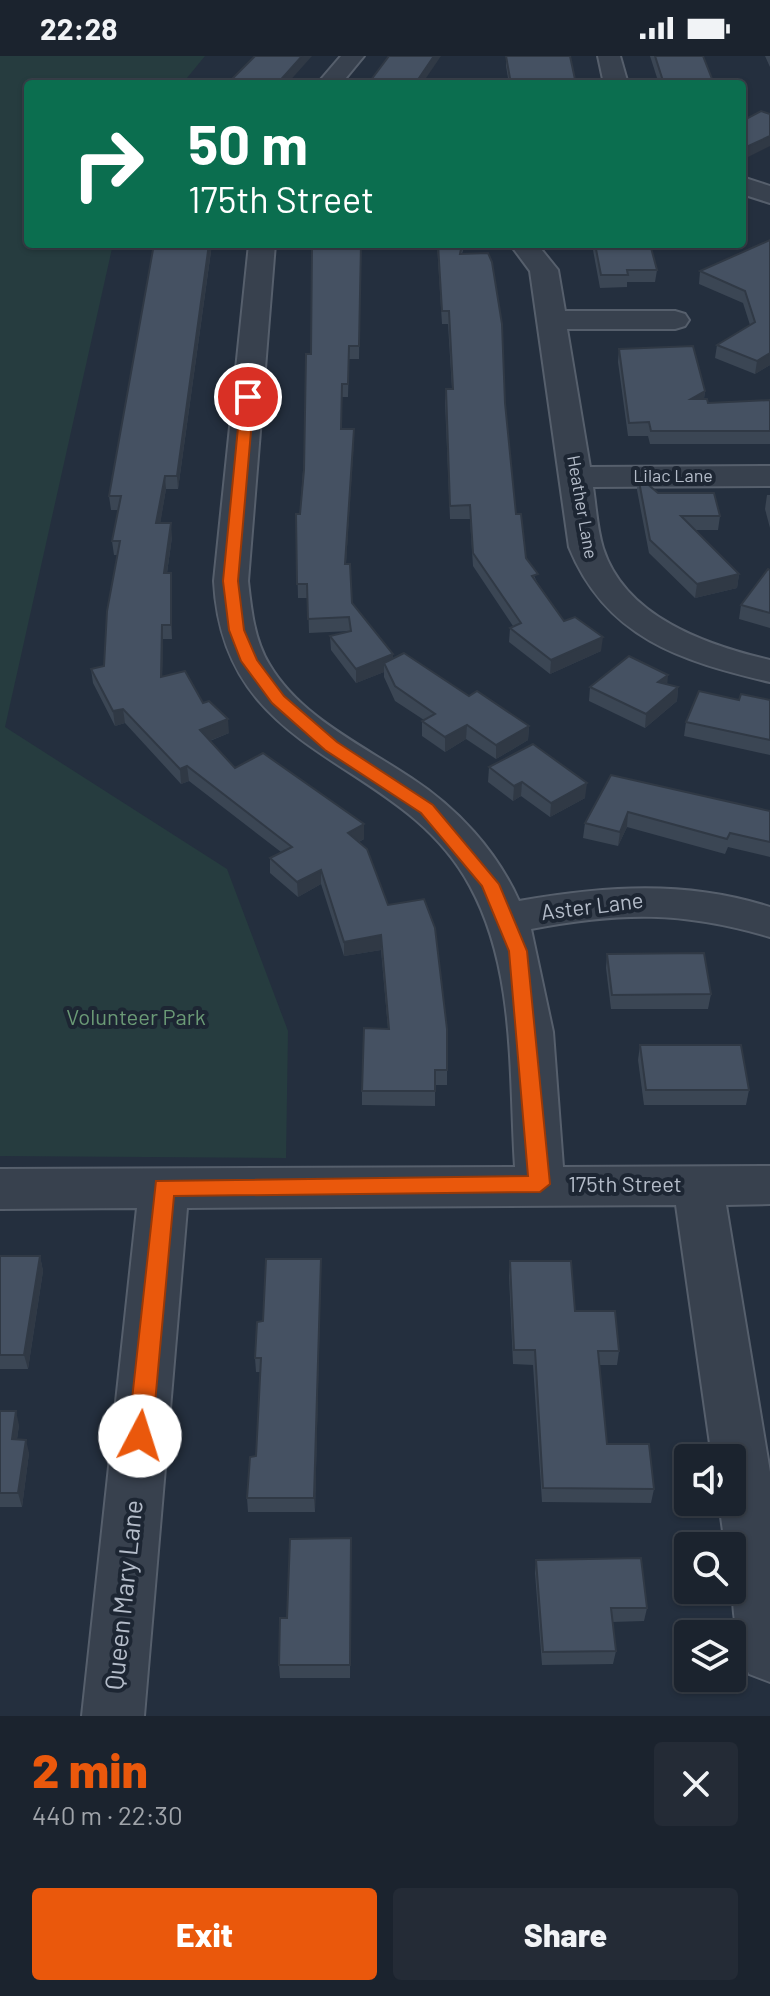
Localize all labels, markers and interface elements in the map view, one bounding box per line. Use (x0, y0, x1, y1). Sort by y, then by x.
text: 22:28 (40, 10, 118, 46)
text: 50 m (188, 109, 308, 176)
icon: right (56, 112, 160, 216)
text: 175th Street (188, 177, 374, 220)
pin (214, 363, 282, 431)
icon: arrive (226, 375, 270, 419)
street label: Heather Lane (563, 453, 603, 560)
street label: Lilac Lane (633, 464, 713, 486)
street label: Aster Lane (539, 886, 645, 924)
park label: Volunteer Park (66, 1003, 206, 1029)
street label: 175th Street (568, 1170, 682, 1196)
position arrow (98, 1394, 182, 1478)
map controls (674, 1444, 746, 1692)
button: sound (674, 1444, 746, 1516)
street label: Queen Mary Lane (97, 1498, 148, 1691)
button: search (674, 1532, 746, 1604)
button: layers (674, 1620, 746, 1692)
text: 2 min (32, 1740, 148, 1798)
button: close (654, 1742, 738, 1826)
text: 440 m · 22:30 (32, 1799, 183, 1830)
button: Exit (32, 1888, 377, 1980)
button: Share (393, 1888, 738, 1980)

